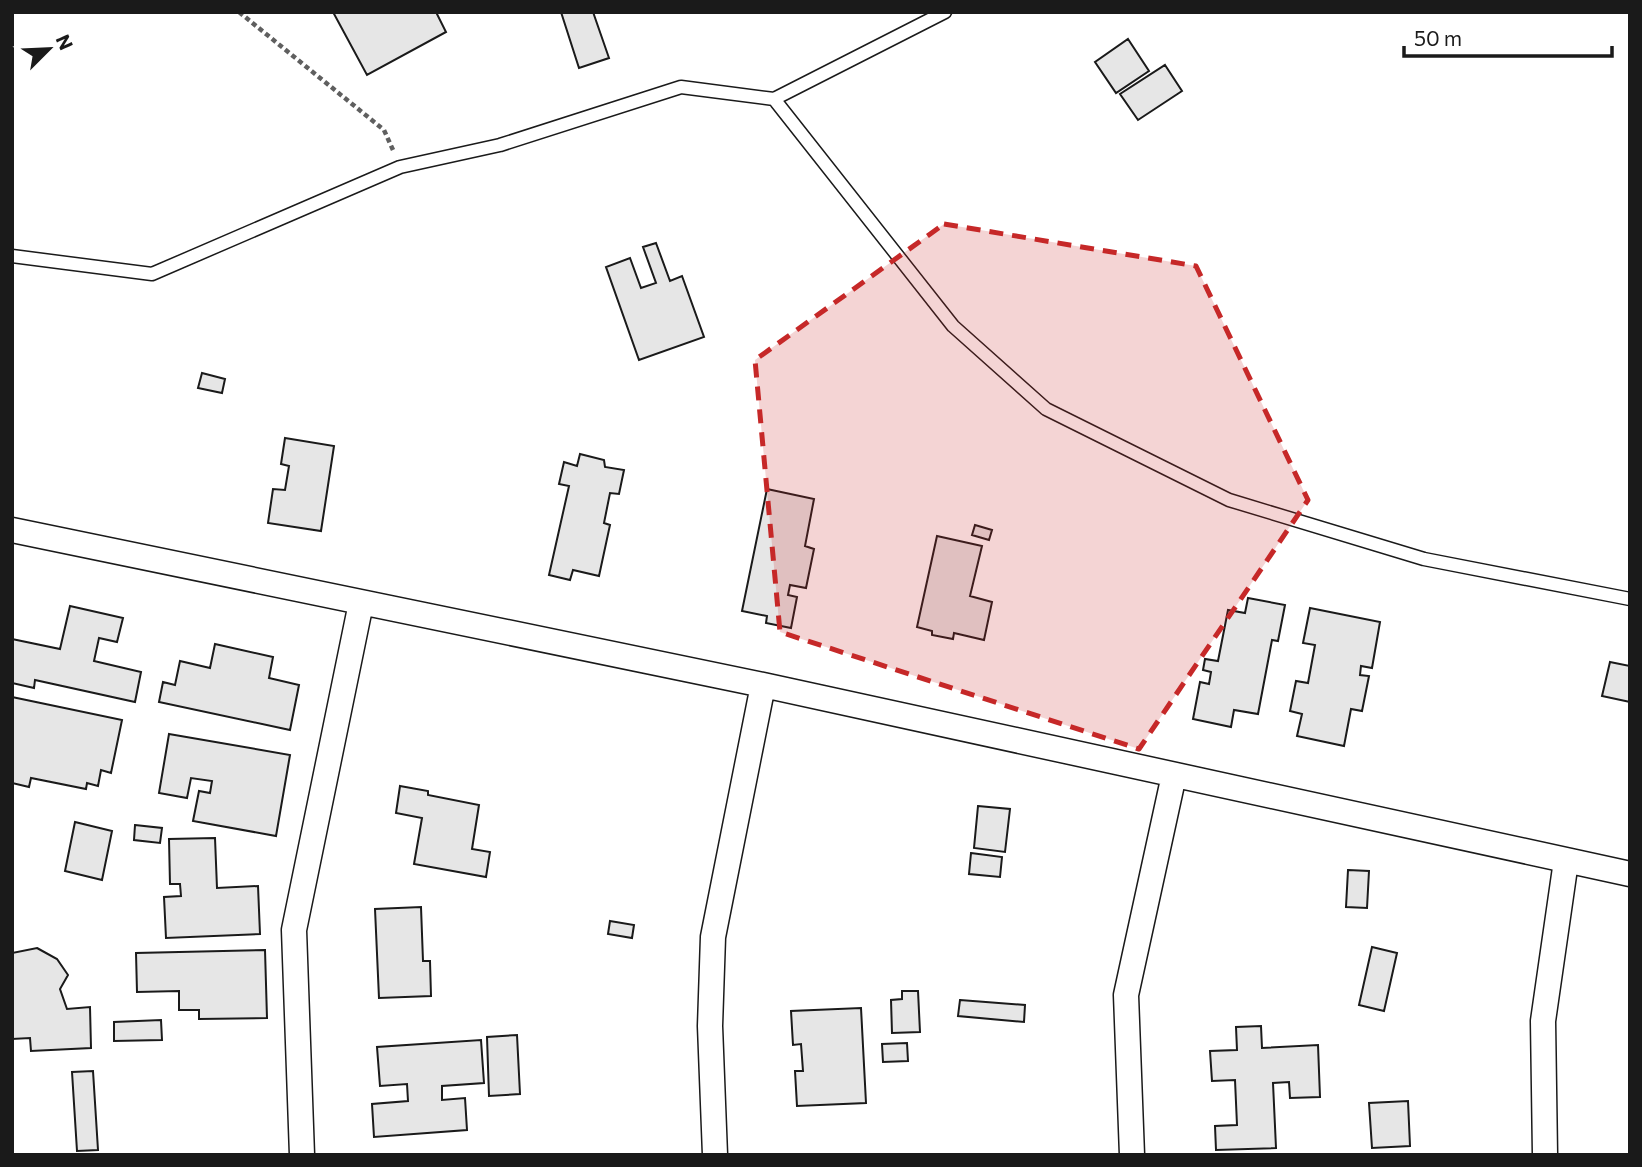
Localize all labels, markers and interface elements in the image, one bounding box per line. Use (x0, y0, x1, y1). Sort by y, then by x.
north arrow (14, 14, 84, 84)
scale bar (1404, 14, 1612, 58)
text: 50 m (1414, 25, 1462, 50)
text: N (52, 31, 78, 53)

